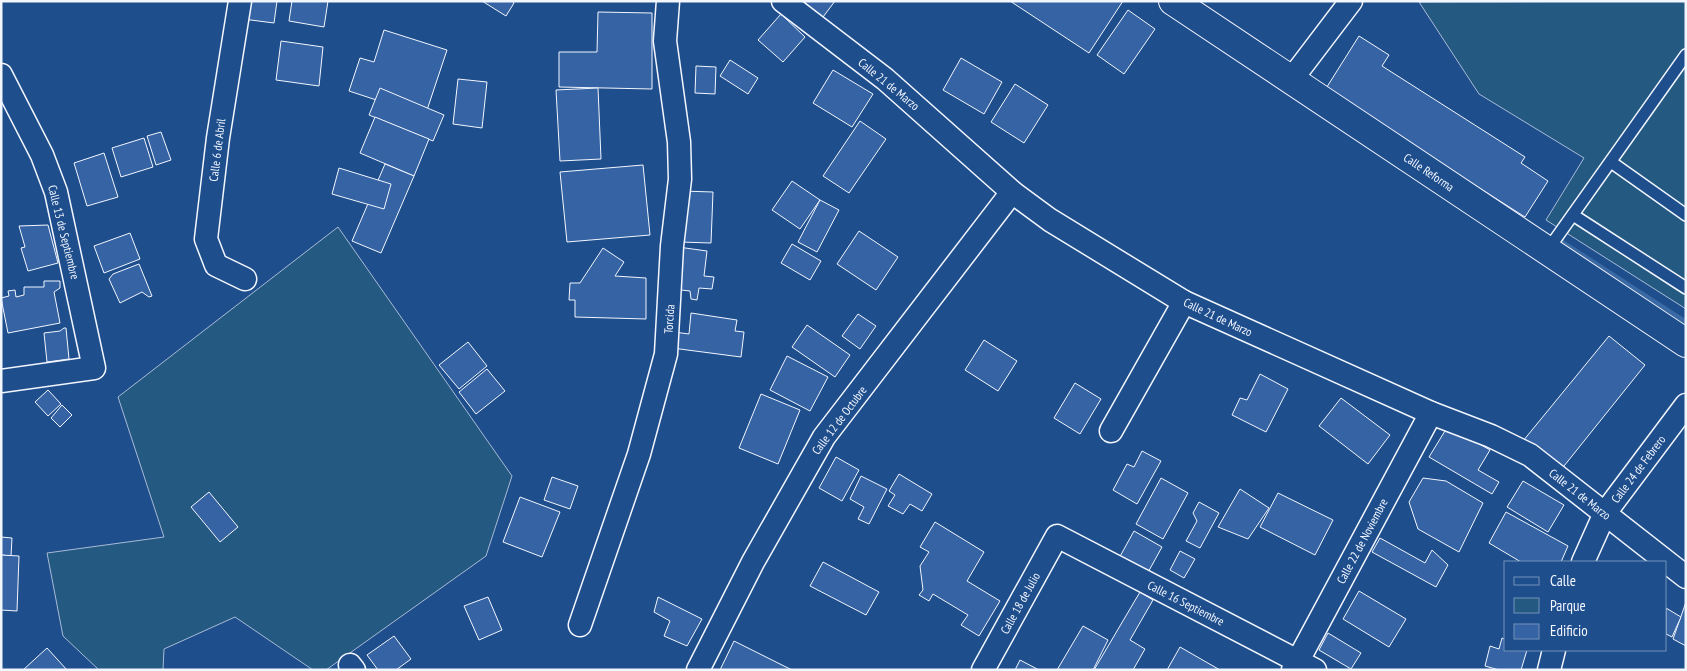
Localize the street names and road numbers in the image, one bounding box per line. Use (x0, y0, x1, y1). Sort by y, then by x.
street label: Calle 21 de Marzo (855, 55, 923, 113)
street label: Calle 6 de Abril (206, 118, 228, 182)
street label: Calle Reforma (1401, 150, 1457, 194)
street label: Calle 13 de Septiembre (45, 183, 83, 281)
street label: Calle 21 de Marzo (1181, 294, 1255, 340)
street label: Torcida (660, 304, 678, 334)
street label: Calle 12 de Octubre (808, 383, 870, 457)
street label: Calle 24 de Febrero (1608, 432, 1668, 506)
street label: Calle 21 de Marzo (1546, 465, 1614, 523)
street label: Calle 22 de Noviembre (1333, 496, 1391, 586)
street label: Calle 18 de Julio (997, 570, 1043, 636)
street label: Calle 16 Septiembre (1145, 577, 1227, 629)

